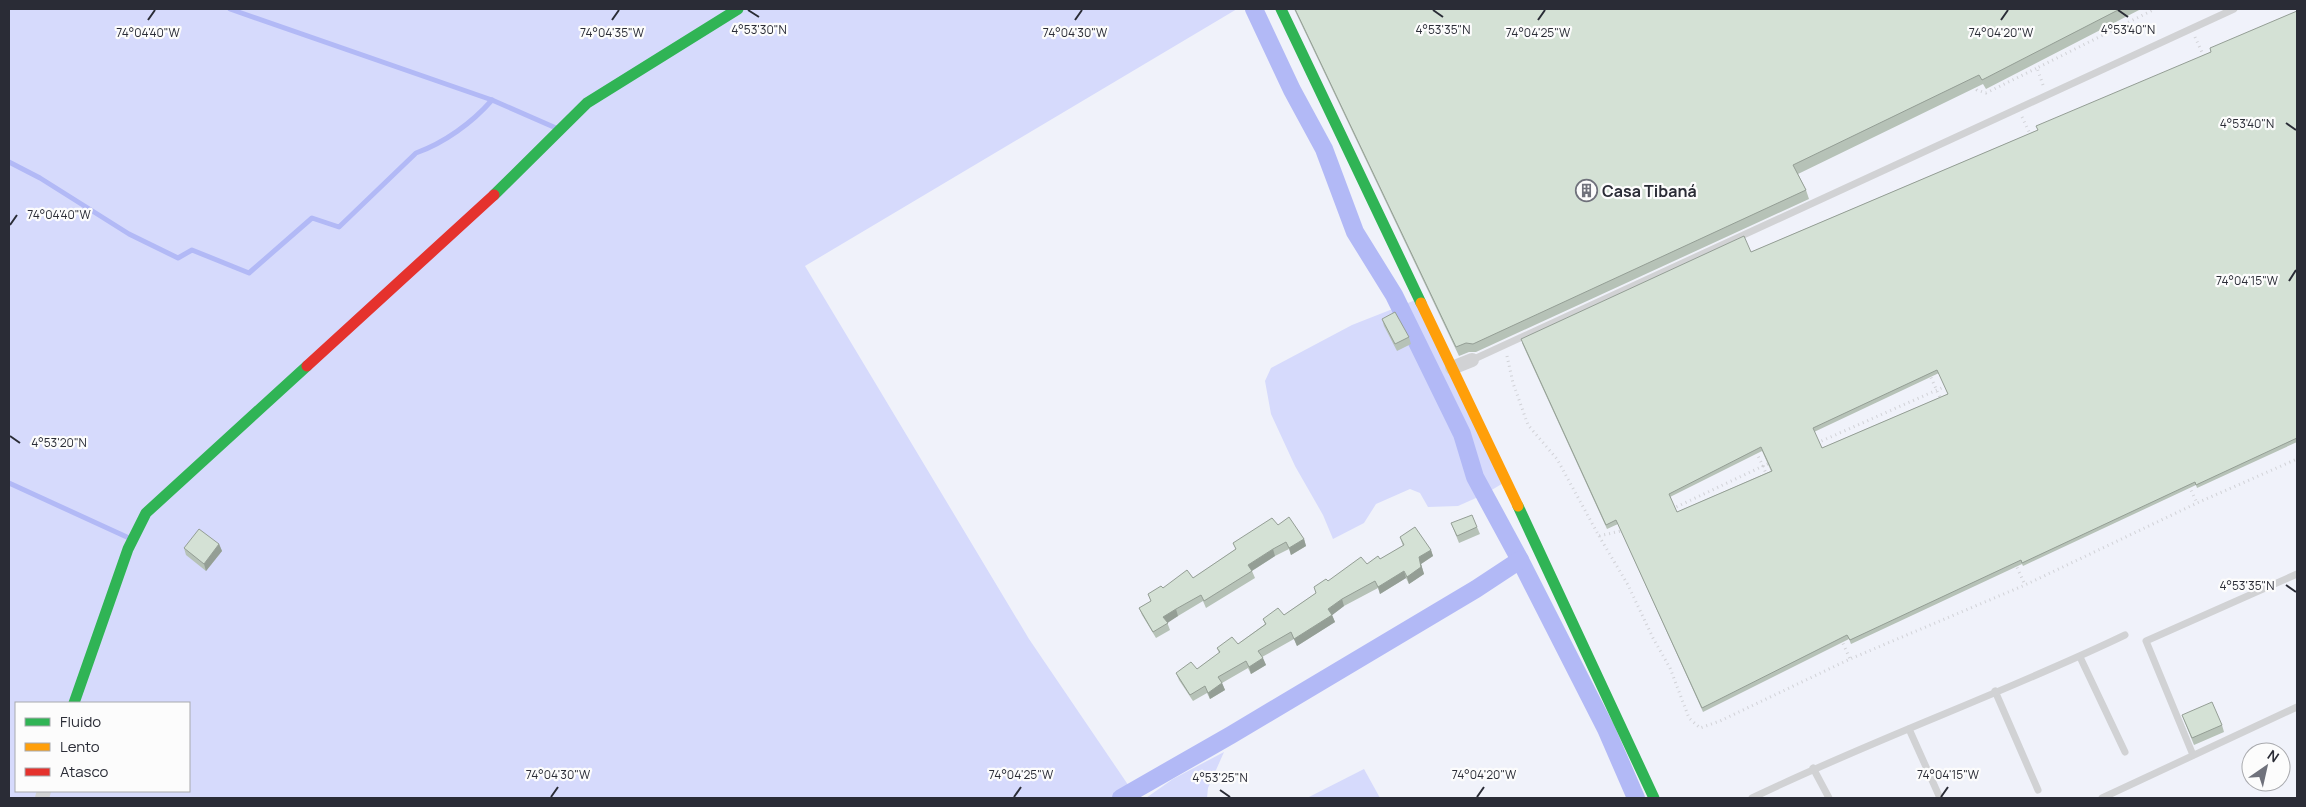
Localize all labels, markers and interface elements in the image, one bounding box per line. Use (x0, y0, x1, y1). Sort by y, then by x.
text: 4°53'30"N (731, 21, 787, 38)
text: 4°53'35"N (1415, 21, 1471, 38)
text: 4°53'40"N (2101, 21, 2155, 38)
text: 74°04'40"W (116, 24, 181, 41)
text: 74°04'35"W (580, 24, 645, 41)
text: 74°04'30"W (1043, 24, 1108, 41)
text: 74°04'25"W (1506, 24, 1571, 41)
text: 74°04'20"W (1969, 24, 2034, 41)
text: 4°53'40"N (2220, 115, 2274, 132)
building icon: Casa Tibaná (1574, 179, 1598, 203)
place label: Casa Tibaná (1602, 180, 1697, 202)
text: 74°04'40"W (27, 206, 92, 223)
text: 74°04'15"W (2216, 272, 2279, 289)
text: 4°53'20"N (31, 434, 87, 451)
text: 4°53'35"N (2219, 577, 2275, 594)
legend (15, 702, 190, 792)
text: Fluido (60, 711, 101, 732)
text: Lento (60, 736, 100, 757)
north arrow (2241, 742, 2291, 792)
text: N (2264, 745, 2283, 766)
text: Atasco (60, 761, 108, 782)
text: 74°04'30"W (526, 766, 591, 783)
text: 74°04'25"W (989, 766, 1054, 783)
text: 74°04'20"W (1452, 766, 1517, 783)
text: 74°04'15"W (1917, 766, 1980, 783)
text: 4°53'25"N (1192, 769, 1248, 786)

